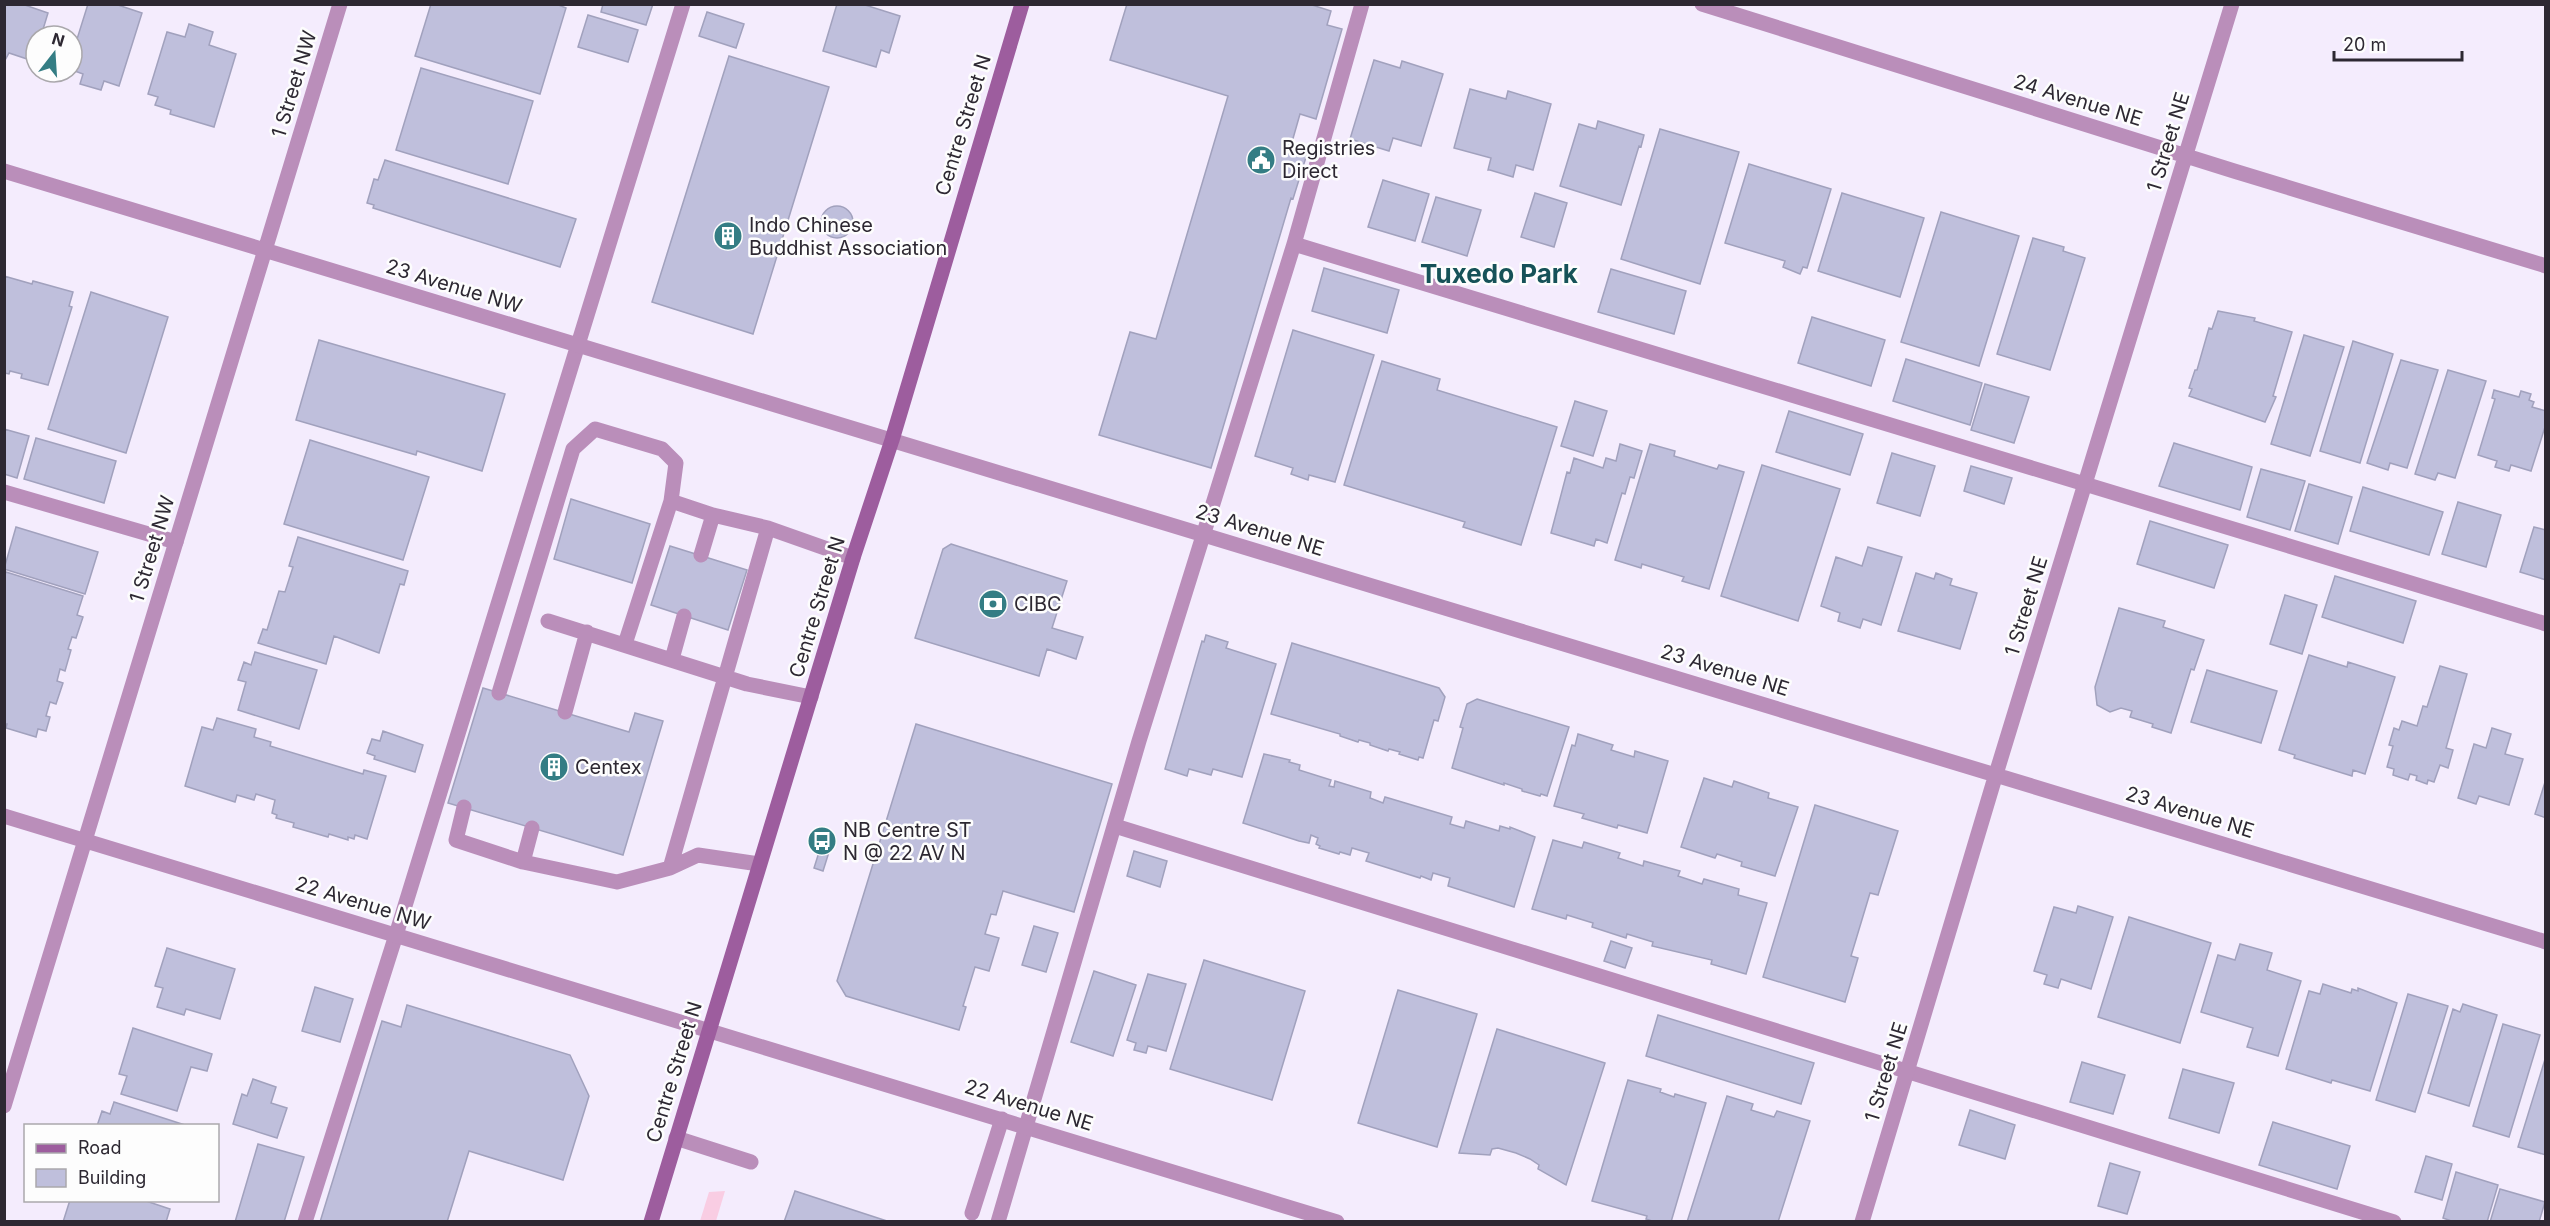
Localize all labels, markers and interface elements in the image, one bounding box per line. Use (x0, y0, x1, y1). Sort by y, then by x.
north arrow (24, 24, 84, 84)
scale bar (2334, 24, 2462, 62)
street label: 1 Street NW (266, 27, 322, 140)
text: N (50, 28, 67, 51)
text: 20 m (2343, 34, 2386, 55)
street label: Centre Street N (930, 52, 996, 198)
street label: 24 Avenue NE (2011, 69, 2145, 131)
street label: 1 Street NE (2141, 89, 2195, 195)
place label: Registries Direct (1282, 136, 1375, 183)
public building icon: Registries Direct (1245, 144, 1277, 176)
place label: Indo Chinese Buddhist Association (749, 213, 947, 260)
building icon: Indo Chinese Buddhist Association (712, 220, 744, 252)
street label: 23 Avenue NW (383, 254, 525, 318)
district label: Tuxedo Park (1420, 258, 1578, 289)
street label: 1 Street NW (124, 492, 180, 605)
street label: 23 Avenue NE (1193, 499, 1327, 561)
street label: Centre Street N (784, 534, 850, 680)
street label: 1 Street NE (1999, 553, 2053, 659)
bank icon: CIBC (977, 588, 1009, 620)
place label: CIBC (1014, 592, 1062, 616)
street label: 23 Avenue NE (1658, 639, 1792, 701)
building icon: Centex (538, 751, 570, 783)
place label: Centex (575, 755, 642, 779)
street label: 23 Avenue NE (2123, 781, 2257, 843)
place label: NB Centre ST N @ 22 AV N (843, 818, 972, 865)
bus stop icon: NB Centre ST N @ 22 AV N (806, 825, 838, 857)
street label: 22 Avenue NW (292, 871, 434, 935)
street label: Centre Street N (641, 999, 707, 1145)
street label: 1 Street NE (1859, 1019, 1913, 1125)
street label: 22 Avenue NE (962, 1074, 1096, 1136)
legend (24, 1124, 219, 1202)
text: Road (78, 1137, 121, 1158)
text: Building (78, 1167, 146, 1188)

